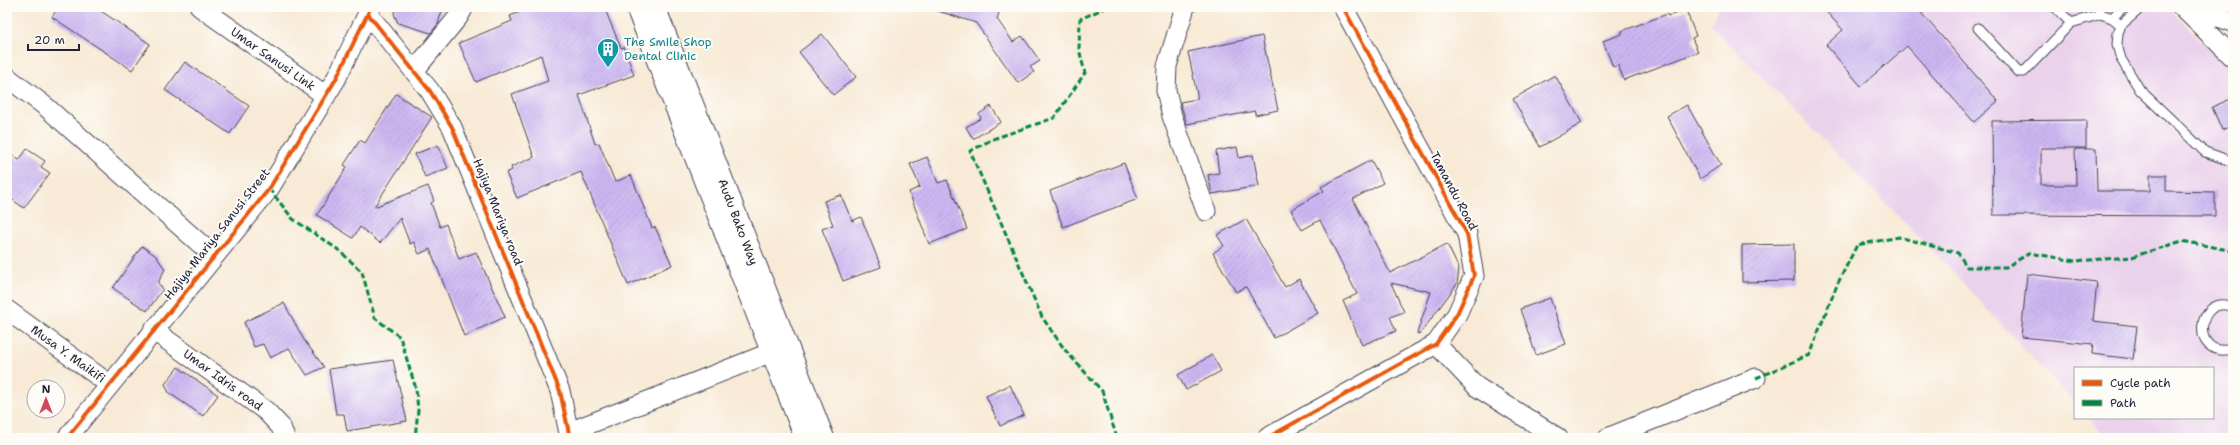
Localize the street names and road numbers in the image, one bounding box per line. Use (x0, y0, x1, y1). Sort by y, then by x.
street label: Umar Sanusi Link (227, 24, 319, 94)
street label: Tamandu Road (1426, 149, 1482, 234)
street label: Hajiya Mariya road (469, 156, 527, 268)
street label: Hajiya Mariya Sanusi Street (161, 165, 273, 303)
street label: Audu Bako Way (714, 177, 762, 268)
street label: Musa Y. Maikifi (28, 322, 108, 386)
street label: Umar Idris road (180, 346, 266, 415)

